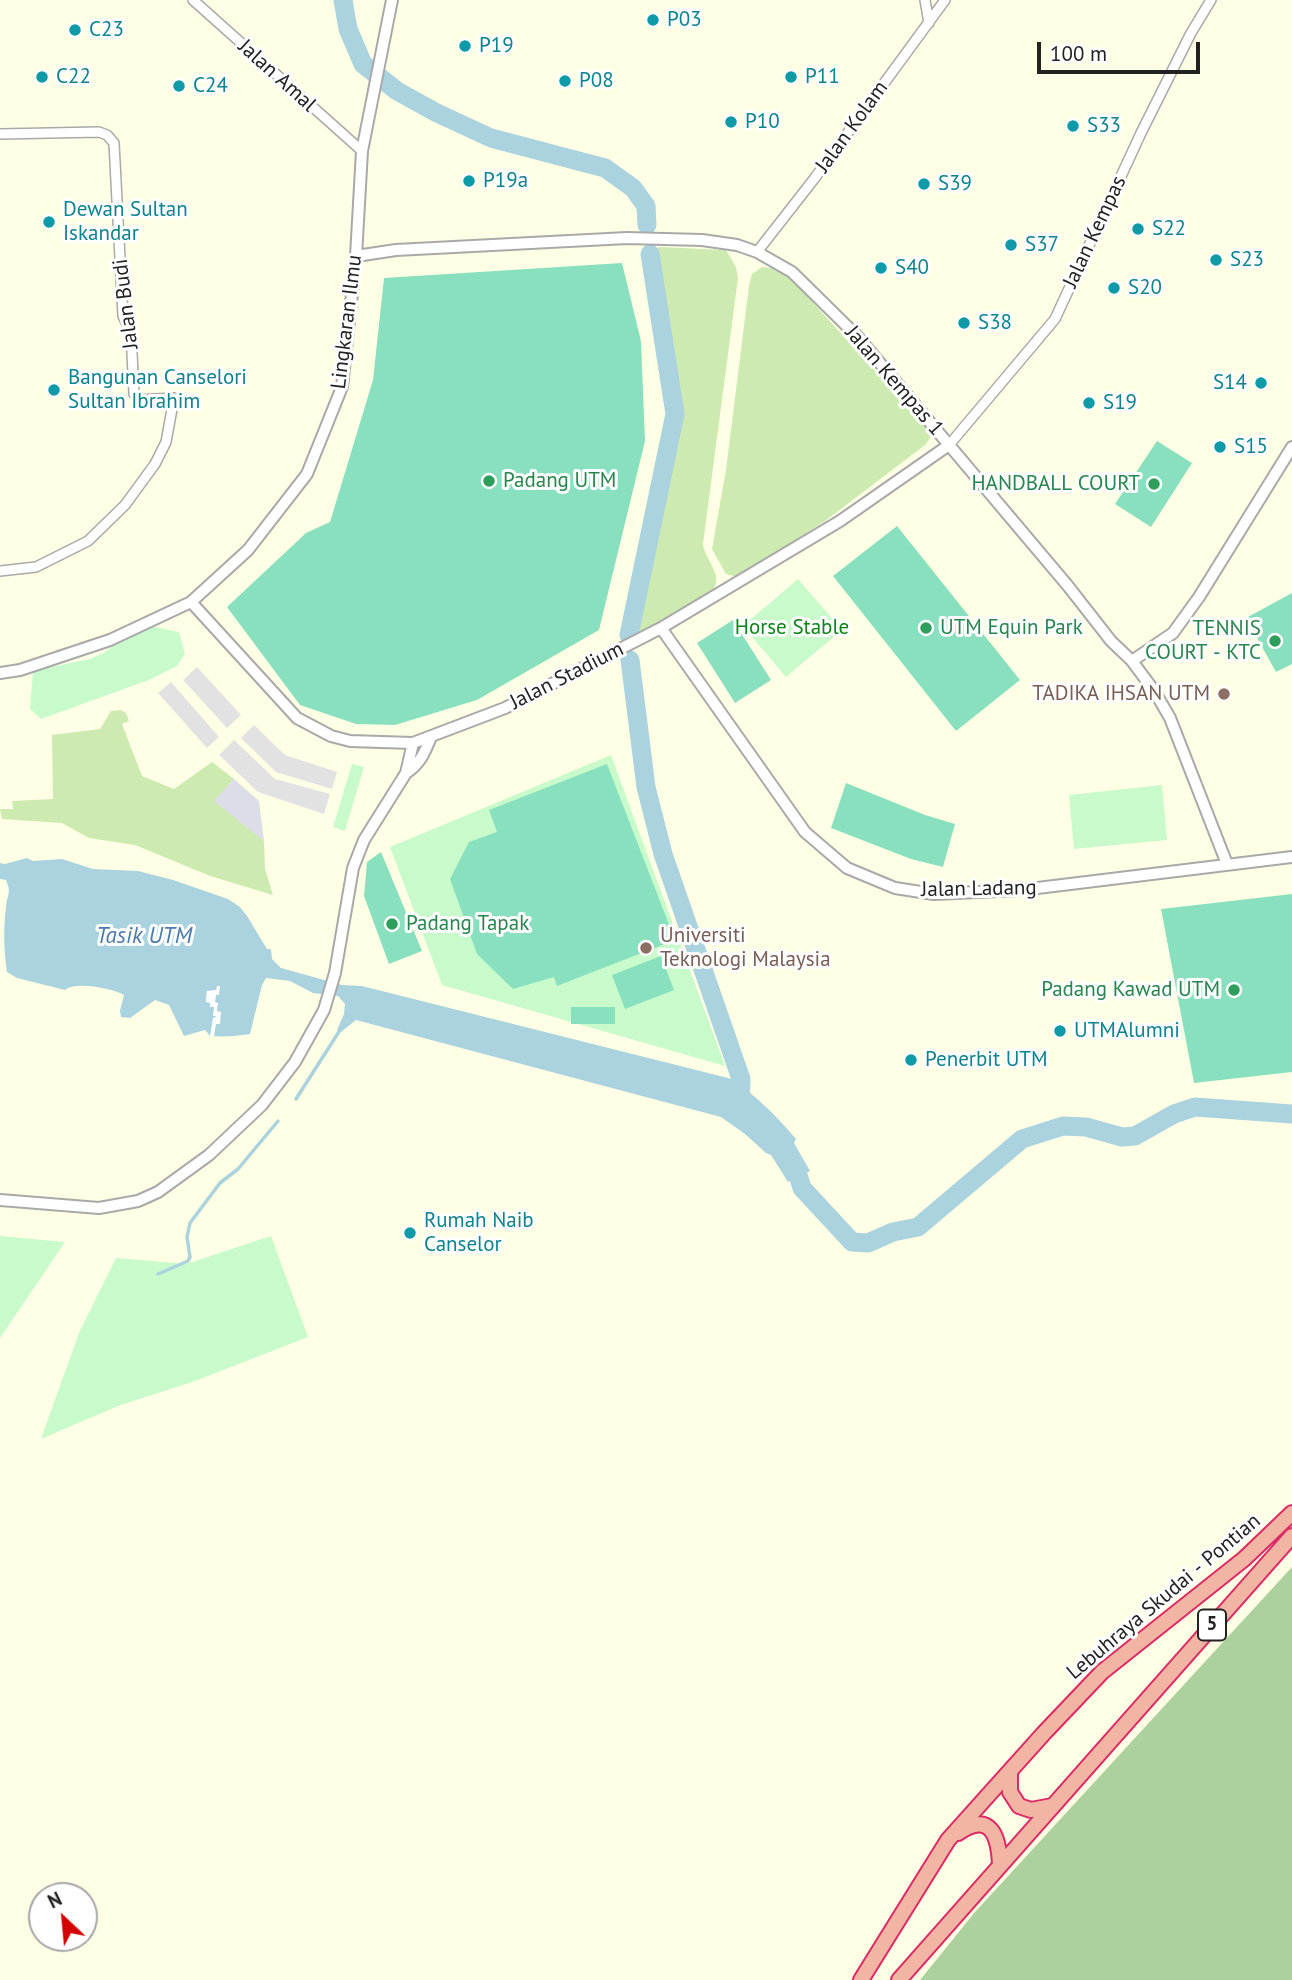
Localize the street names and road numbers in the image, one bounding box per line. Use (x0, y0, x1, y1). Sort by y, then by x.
street label: Jalan Amal (233, 35, 321, 117)
street label: Jalan Kolam (810, 76, 894, 178)
street label: Jalan Kempas (1058, 172, 1132, 292)
street label: Lingkaran Ilmu (326, 253, 368, 391)
street label: Jalan Budi (108, 257, 144, 351)
street label: Jalan Kempas 1 (839, 321, 949, 441)
street label: Jalan Stadium (506, 637, 628, 715)
street label: Jalan Ladang (921, 875, 1037, 903)
street label: Lebuhraya Skudai - Pontian (1062, 1509, 1266, 1685)
road number: 5 (1198, 1610, 1226, 1640)

